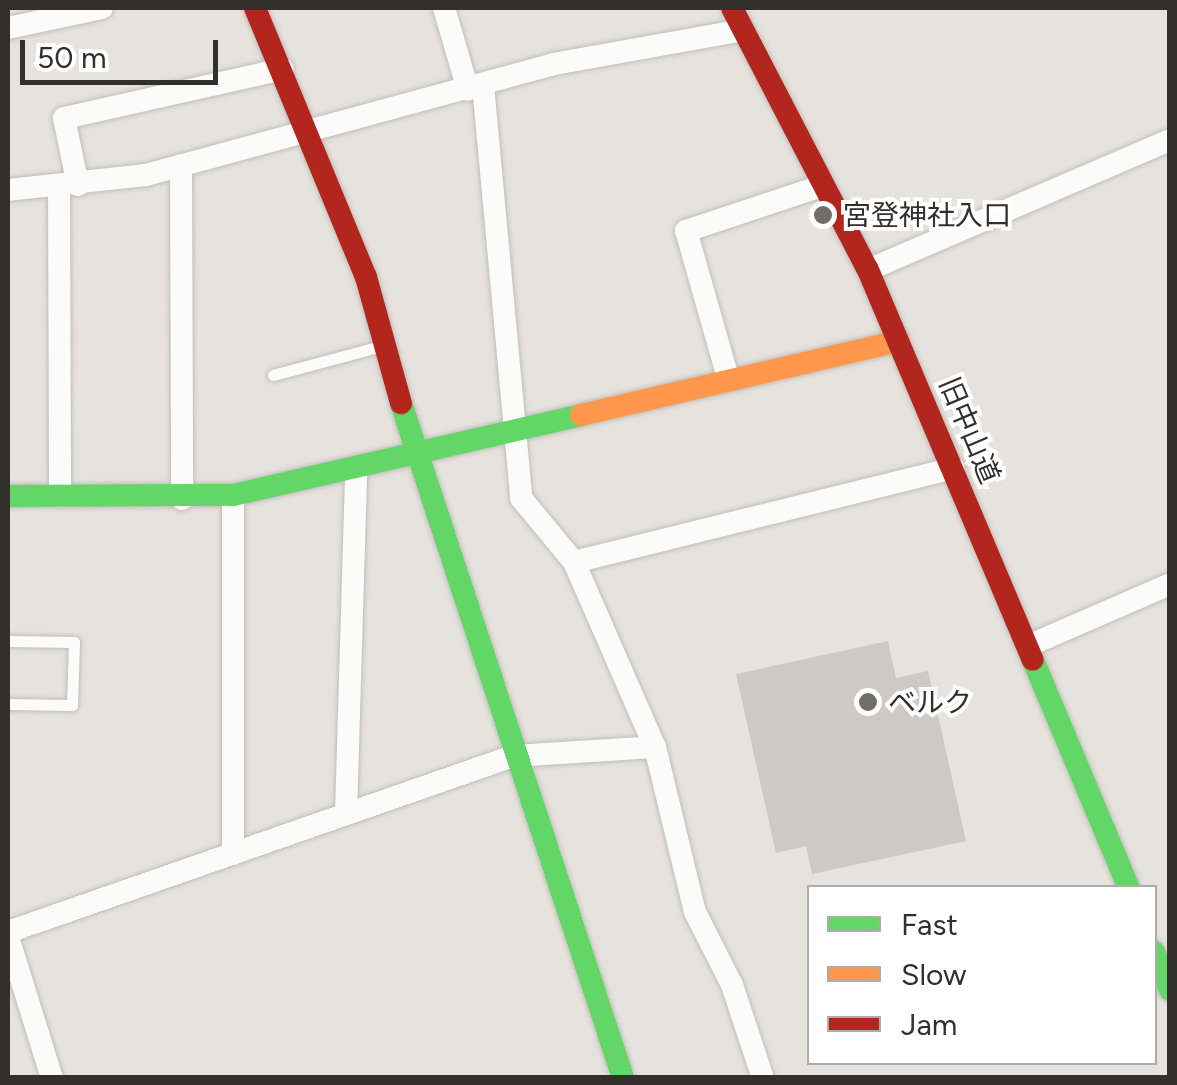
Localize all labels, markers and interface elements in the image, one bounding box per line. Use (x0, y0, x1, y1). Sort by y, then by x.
scale bar (25, 20, 222, 82)
text: 50 m (37, 39, 106, 76)
place label: 宮登神社入口 (843, 198, 1011, 232)
marker: 宮登神社入口 (812, 204, 834, 226)
street label: 旧中山道 (933, 372, 1007, 488)
place label: ベルク (888, 685, 972, 719)
marker: ベルク (857, 691, 879, 713)
legend (807, 885, 1157, 1065)
text: Fast (901, 906, 958, 943)
text: Slow (901, 956, 967, 993)
text: Jam (901, 1006, 957, 1043)

